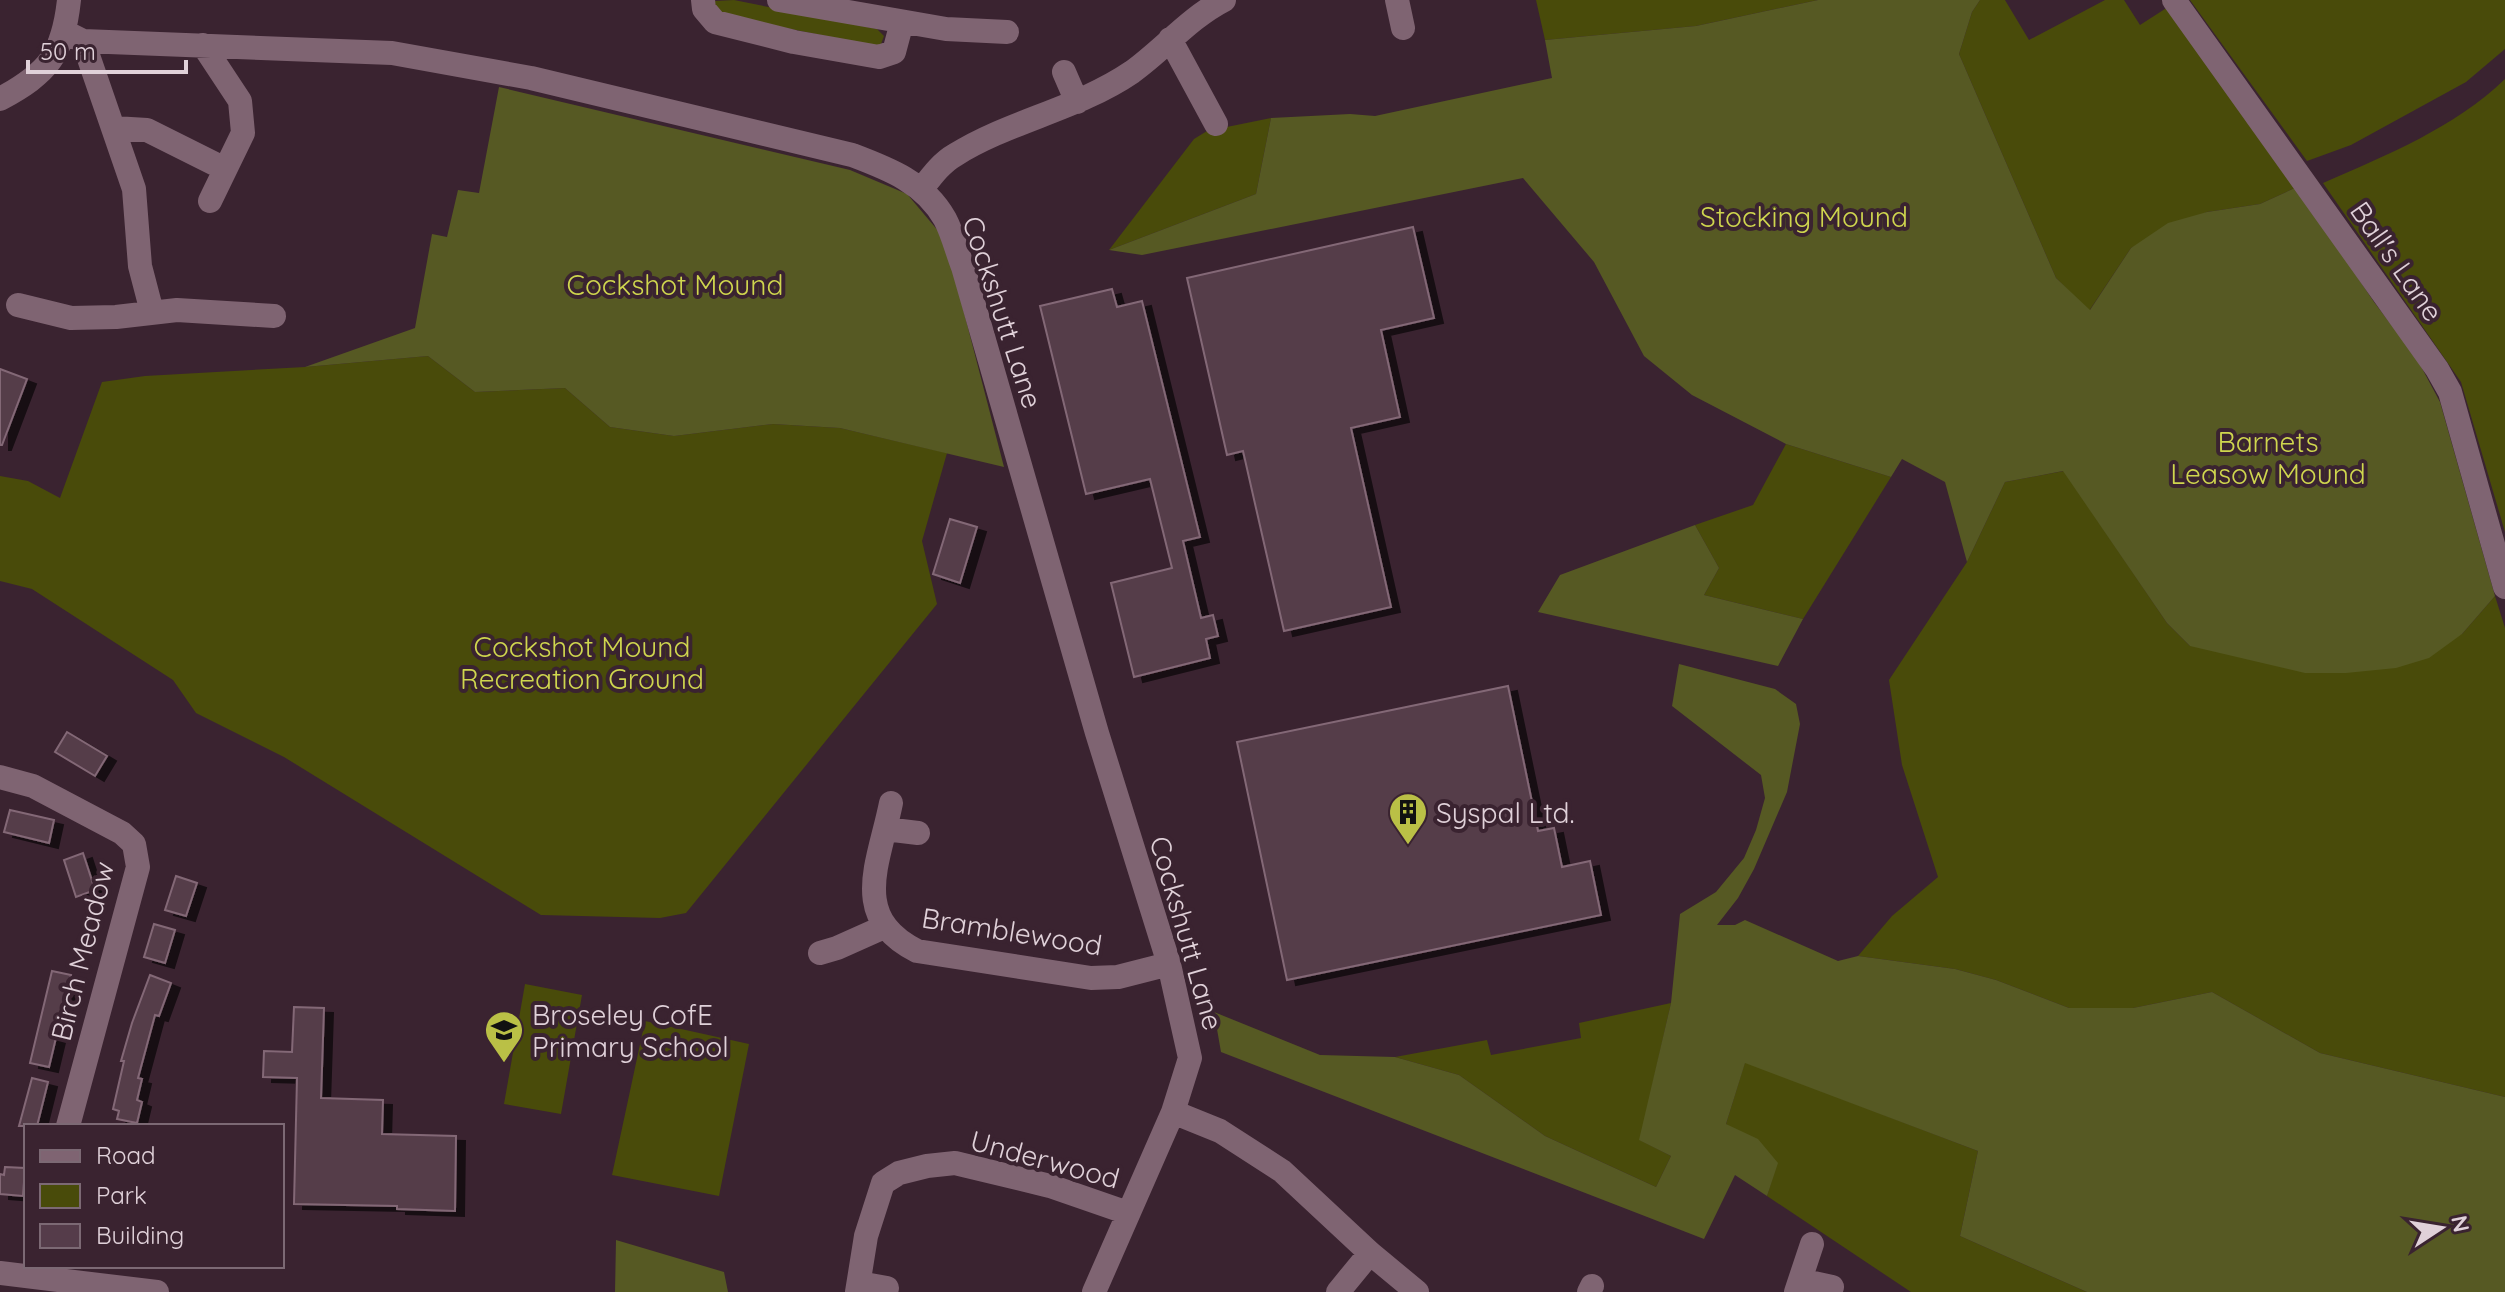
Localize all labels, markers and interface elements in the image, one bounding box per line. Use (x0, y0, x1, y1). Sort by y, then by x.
scale bar (28, 24, 186, 74)
text: 50 m (40, 36, 96, 66)
street label: Ball's Lane (2343, 194, 2451, 328)
park label: Stocking Mound (1700, 199, 1908, 234)
street label: Cockshutt Lane (955, 211, 1051, 413)
park label: Cockshot Mound (567, 267, 783, 302)
park label: Barnets Leasow Mound (2170, 424, 2366, 491)
park label: Cockshot Mound Recreation Ground (460, 629, 704, 696)
building icon: Syspal Ltd. (1387, 791, 1429, 846)
place label: Syspal Ltd. (1436, 795, 1575, 830)
street label: Cockshutt Lane (1143, 832, 1231, 1034)
street label: Birch Meadow (43, 858, 121, 1044)
street label: Bramblewood (919, 899, 1105, 963)
place label: Broseley CofE Primary School (532, 997, 729, 1064)
school or university icon: Broseley CofE Primary School (483, 1009, 525, 1064)
street label: Underwood (967, 1122, 1123, 1196)
legend (24, 1124, 284, 1268)
text: Road (96, 1140, 156, 1170)
text: Park (96, 1180, 147, 1210)
north arrow (2401, 1188, 2481, 1268)
text: N (2445, 1213, 2476, 1235)
text: Building (96, 1220, 184, 1250)

